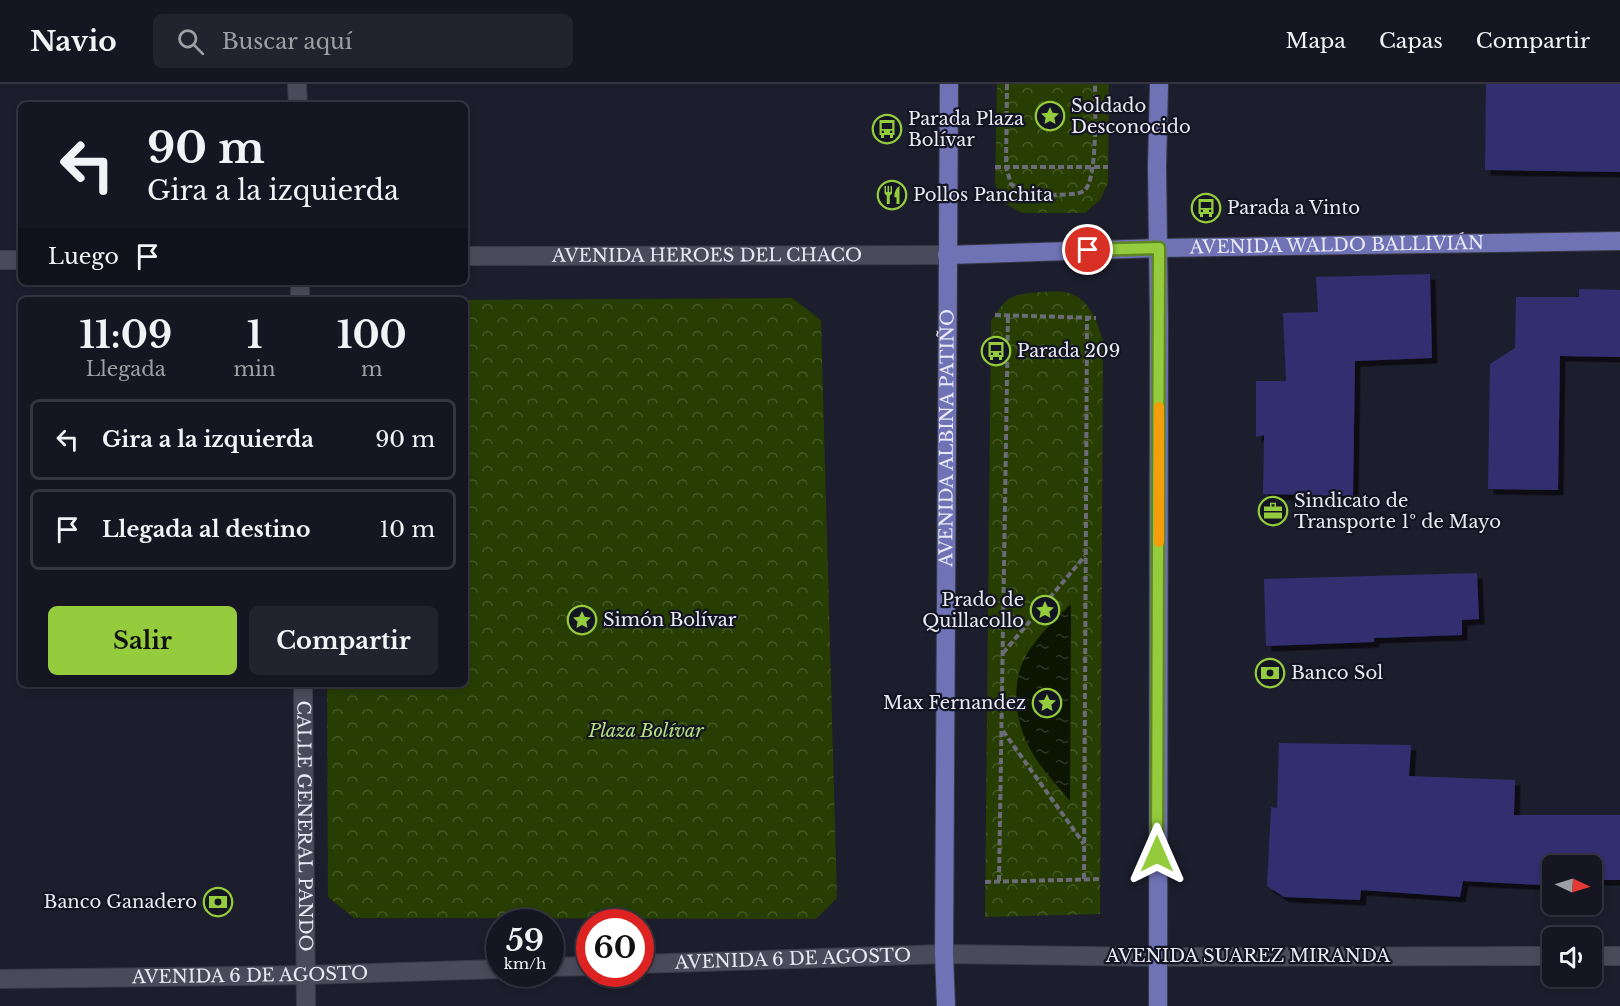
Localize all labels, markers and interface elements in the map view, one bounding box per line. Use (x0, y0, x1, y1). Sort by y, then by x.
search box (153, 14, 573, 68)
text: Navio (30, 24, 117, 59)
icon: search (174, 25, 207, 58)
text: Buscar aquí (222, 28, 352, 55)
text: Mapa (1286, 28, 1346, 54)
text: Capas (1379, 28, 1443, 54)
text: Compartir (1476, 28, 1590, 54)
place label: Soldado Desconocido (1071, 95, 1191, 138)
place icon: Soldado Desconocido (1034, 100, 1066, 132)
place label: Parada Plaza Bolívar (908, 108, 1024, 151)
bus stop icon: Parada Plaza Bolívar (871, 113, 903, 145)
text: 90 m (147, 122, 265, 174)
icon: left (48, 126, 126, 204)
text: Gira a la izquierda (147, 174, 399, 207)
restaurant icon: Pollos Panchita (876, 179, 908, 211)
place label: Pollos Panchita (913, 184, 1053, 206)
bus stop icon: Parada a Vinto (1190, 192, 1222, 224)
place label: Parada a Vinto (1227, 197, 1360, 219)
pin (1062, 224, 1113, 275)
street label: AVENIDA WALDO BALLIVIÁN (1188, 231, 1484, 259)
icon: arrive (1071, 233, 1104, 266)
icon: arrive (131, 240, 164, 273)
text: Luego (48, 243, 119, 270)
street label: AVENIDA HEROES DEL CHACO (551, 244, 862, 267)
street label: AVENIDA ALBINA PATIÑO (935, 309, 959, 568)
text: 11:09 (79, 313, 172, 358)
text: 1 (247, 313, 262, 358)
text: 100 (337, 313, 407, 358)
bus stop icon: Parada 209 (980, 335, 1012, 367)
place label: Parada 209 (1017, 340, 1120, 362)
text: Llegada (86, 357, 166, 381)
text: min (233, 357, 276, 381)
text: m (361, 357, 383, 381)
icon: left (51, 423, 84, 456)
text: Gira a la izquierda (102, 426, 314, 453)
text: 90 m (375, 426, 435, 453)
place label: Sindicato de Transporte 1º de Mayo (1294, 490, 1501, 533)
office icon: Sindicato de Transporte 1º de Mayo (1257, 495, 1289, 527)
icon: arrive (51, 513, 84, 546)
text: Llegada al destino (102, 516, 311, 543)
text: 10 m (380, 516, 435, 543)
place label: Prado de Quillacollo (922, 589, 1024, 632)
place icon: Prado de Quillacollo (1029, 594, 1061, 626)
place icon: Simón Bolívar (566, 604, 598, 636)
button: Salir (48, 606, 237, 675)
button: Compartir (249, 606, 438, 675)
place label: Simón Bolívar (603, 609, 737, 631)
bank icon: Banco Sol (1254, 657, 1286, 689)
place label: Banco Sol (1291, 662, 1383, 684)
place icon: Max Fernandez (1031, 687, 1063, 719)
place label: Max Fernandez (883, 692, 1026, 714)
street label: CALLE GENERAL PANDO (292, 700, 316, 952)
park label: Plaza Bolívar (588, 720, 704, 742)
position arrow (1125, 822, 1189, 886)
north arrow (1542, 855, 1602, 915)
map controls (1542, 855, 1602, 987)
bank icon: Banco Ganadero (202, 886, 234, 918)
place label: Banco Ganadero (44, 891, 197, 913)
speed limit sign: 60 (576, 909, 654, 987)
text: 59 (506, 922, 544, 959)
button: sound (1542, 927, 1602, 987)
street label: AVENIDA 6 DE AGOSTO (673, 944, 911, 974)
street label: AVENIDA SUAREZ MIRANDA (1105, 945, 1391, 967)
text: km/h (504, 954, 546, 973)
street label: AVENIDA 6 DE AGOSTO (131, 962, 368, 988)

